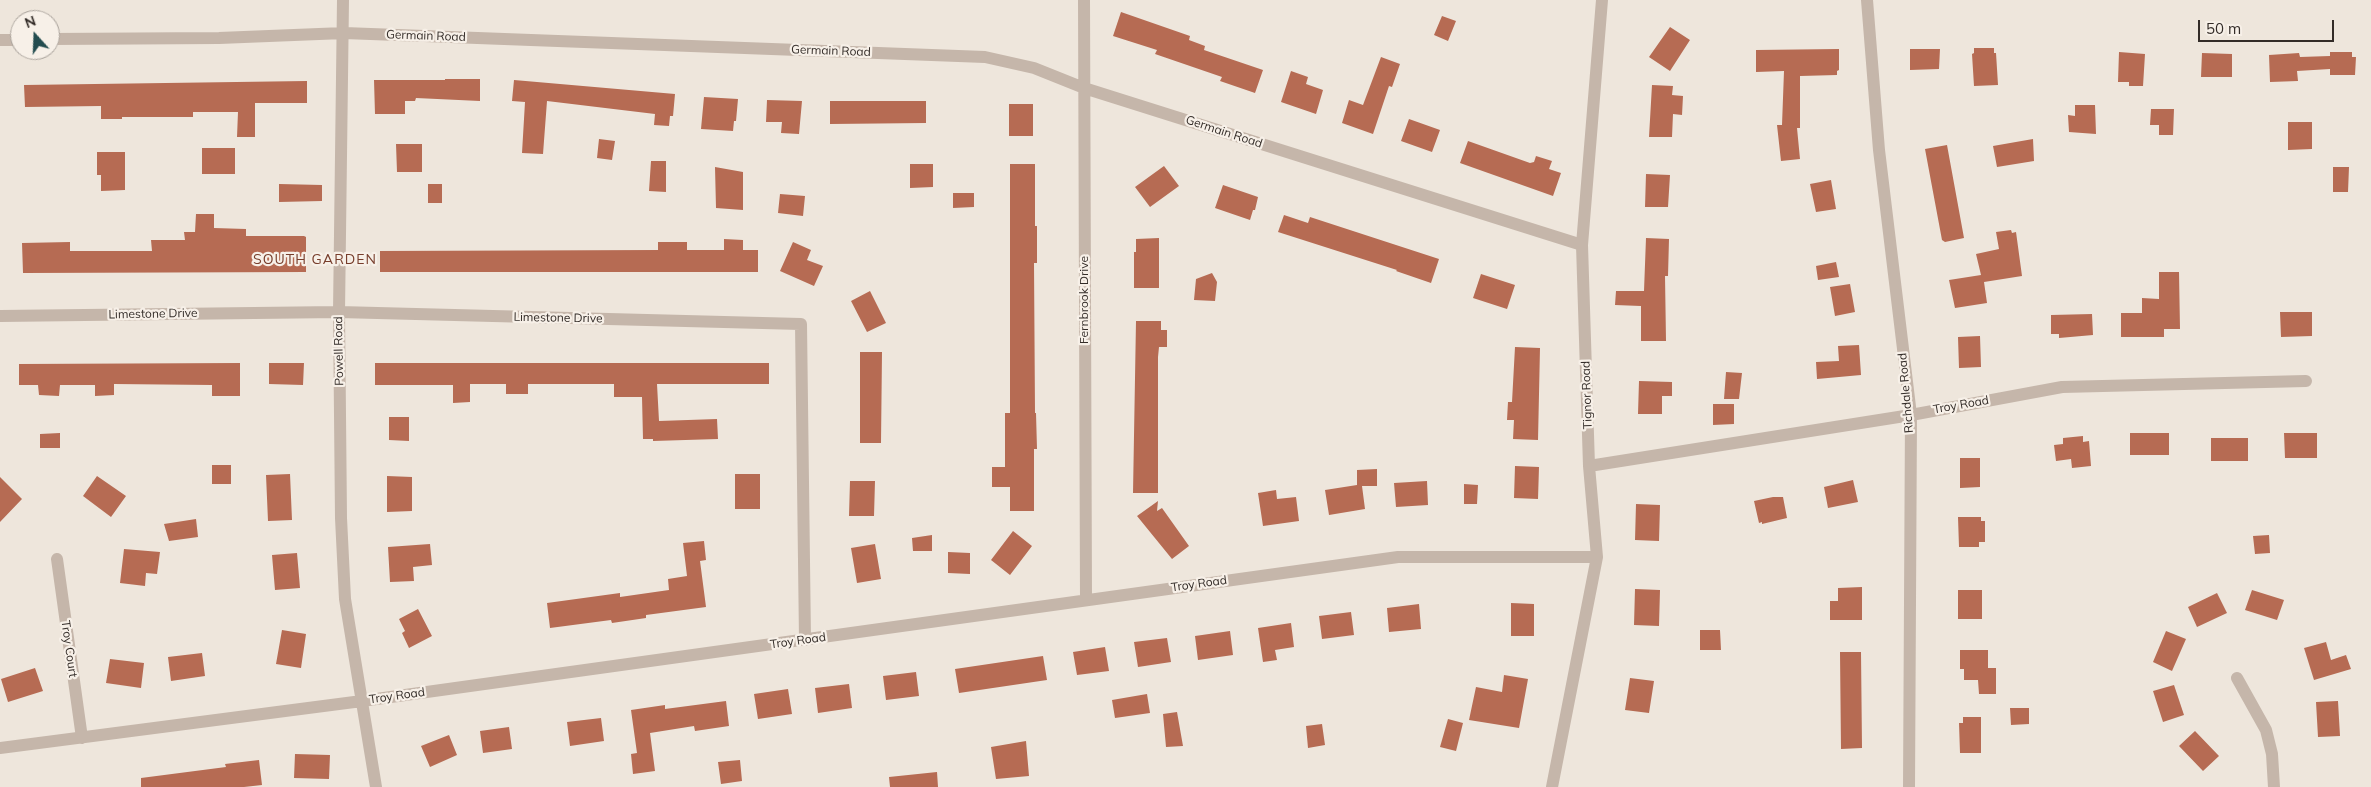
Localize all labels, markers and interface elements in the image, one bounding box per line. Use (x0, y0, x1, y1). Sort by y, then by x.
north arrow (10, 10, 60, 60)
scale bar (2201, 10, 2337, 42)
text: N (22, 12, 38, 32)
text: 50 m (2206, 19, 2241, 38)
street label: Germain Road (386, 27, 466, 45)
street label: Germain Road (791, 42, 871, 60)
street label: Germain Road (1184, 113, 1264, 151)
district label: SOUTH GARDEN (252, 252, 378, 268)
street label: Fernbrook Drive (1077, 256, 1091, 344)
street label: Limestone Drive (108, 306, 198, 322)
street label: Limestone Drive (513, 310, 603, 326)
street label: Powell Road (331, 316, 347, 386)
street label: Richdale Road (1895, 352, 1917, 434)
street label: Tignor Road (1579, 361, 1595, 429)
street label: Troy Road (1932, 393, 1990, 417)
street label: Troy Road (1170, 573, 1228, 595)
street label: Troy Court (58, 620, 80, 678)
street label: Troy Road (769, 630, 827, 652)
street label: Troy Road (368, 685, 426, 707)

